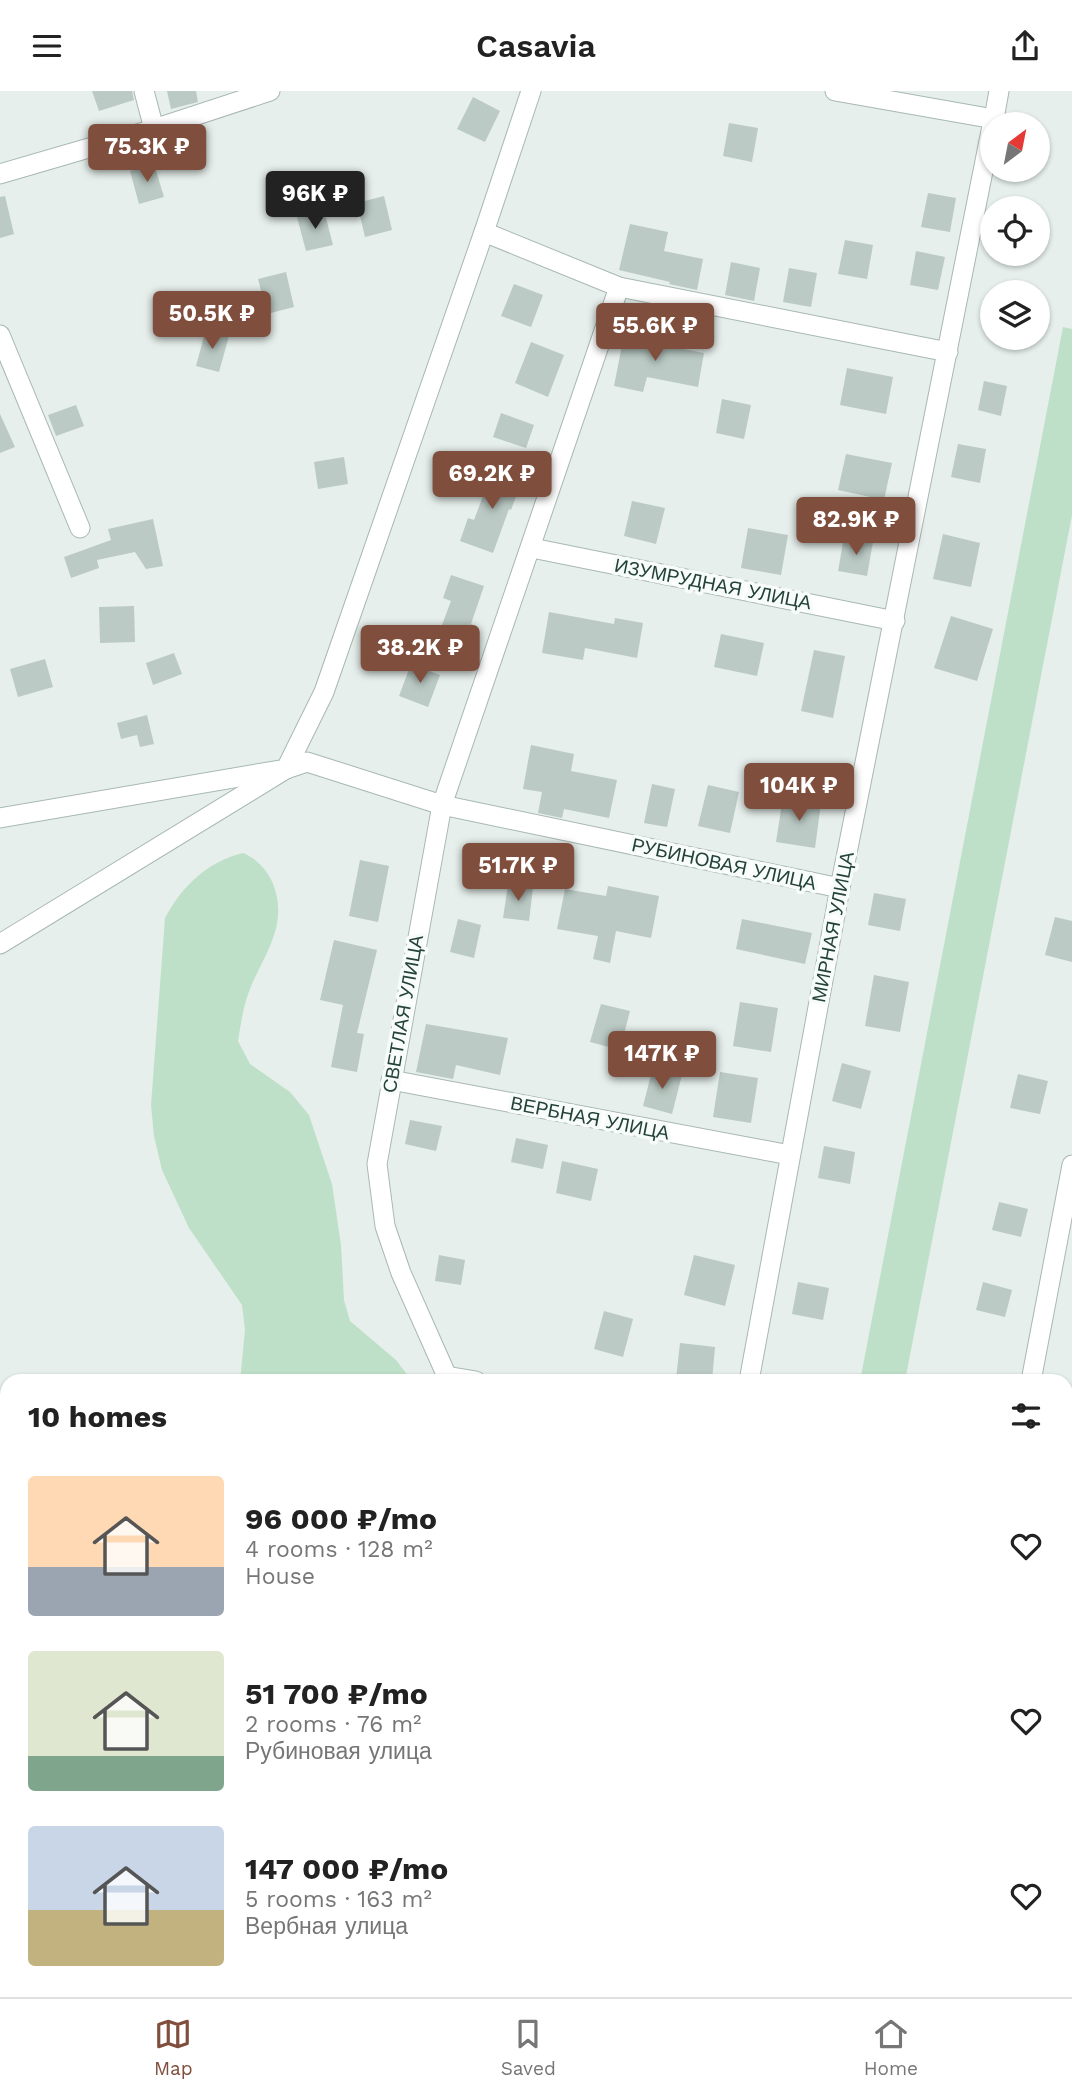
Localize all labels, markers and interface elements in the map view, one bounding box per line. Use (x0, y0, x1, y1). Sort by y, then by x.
icon: menu (28, 27, 66, 65)
text: Casavia (476, 27, 596, 65)
icon: share (1006, 27, 1044, 65)
north arrow (980, 112, 1050, 182)
map controls (980, 112, 1050, 350)
pin: 75.3K ₽ (82, 125, 212, 184)
text: 75.3K ₽ (104, 133, 190, 160)
pin: 96K ₽ (266, 171, 364, 231)
text: 96K ₽ (282, 180, 348, 207)
button: locate (980, 196, 1050, 266)
button: layers (980, 280, 1050, 350)
pin: 50.5K ₽ (147, 292, 277, 351)
text: 50.5K ₽ (169, 300, 255, 327)
pin: 55.6K ₽ (590, 303, 720, 363)
text: 55.6K ₽ (612, 312, 698, 339)
pin: 69.2K ₽ (427, 451, 557, 511)
text: 69.2K ₽ (449, 460, 535, 487)
pin: 82.9K ₽ (791, 497, 921, 557)
text: 82.9K ₽ (812, 506, 900, 533)
street label: ИЗУМРУДНАЯ УЛИЦА (613, 554, 814, 614)
pin: 38.2K ₽ (355, 625, 485, 685)
text: 38.2K ₽ (377, 634, 463, 661)
pin: 104K ₽ (742, 763, 856, 823)
text: 104K ₽ (760, 772, 838, 799)
street label: РУБИНОВАЯ УЛИЦА (630, 833, 819, 895)
pin: 51.7K ₽ (453, 843, 583, 903)
street label: МИРНАЯ УЛИЦА (807, 849, 859, 1004)
text: 51.7K ₽ (478, 852, 558, 879)
street label: СВЕТЛАЯ УЛИЦА (378, 933, 428, 1095)
pin: 147K ₽ (605, 1031, 719, 1091)
text: 147K ₽ (624, 1040, 700, 1067)
street label: ВЕРБНАЯ УЛИЦА (509, 1091, 672, 1145)
icon: filters (1007, 1397, 1045, 1435)
text: 10 homes (28, 1399, 167, 1434)
text: 96 000 ₽/mo (245, 1501, 437, 1536)
icon: home (84, 1504, 168, 1588)
icon: heart (1007, 1527, 1045, 1565)
text: 4 rooms · 128 m² (245, 1536, 433, 1563)
text: House (245, 1563, 315, 1590)
text: 51 700 ₽/mo (245, 1676, 428, 1711)
icon: home (84, 1679, 168, 1763)
icon: heart (1007, 1702, 1045, 1740)
text: 2 rooms · 76 m² (245, 1711, 421, 1738)
text: Рубиновая улица (245, 1738, 432, 1765)
text: 147 000 ₽/mo (245, 1851, 448, 1886)
icon: home (84, 1854, 168, 1938)
icon: heart (1007, 1877, 1045, 1915)
text: 5 rooms · 163 m² (245, 1886, 432, 1913)
text: Вербная улица (245, 1913, 408, 1940)
tab: Map (154, 2015, 193, 2080)
tab: Saved (501, 2015, 556, 2080)
tab: Home (864, 2015, 918, 2080)

